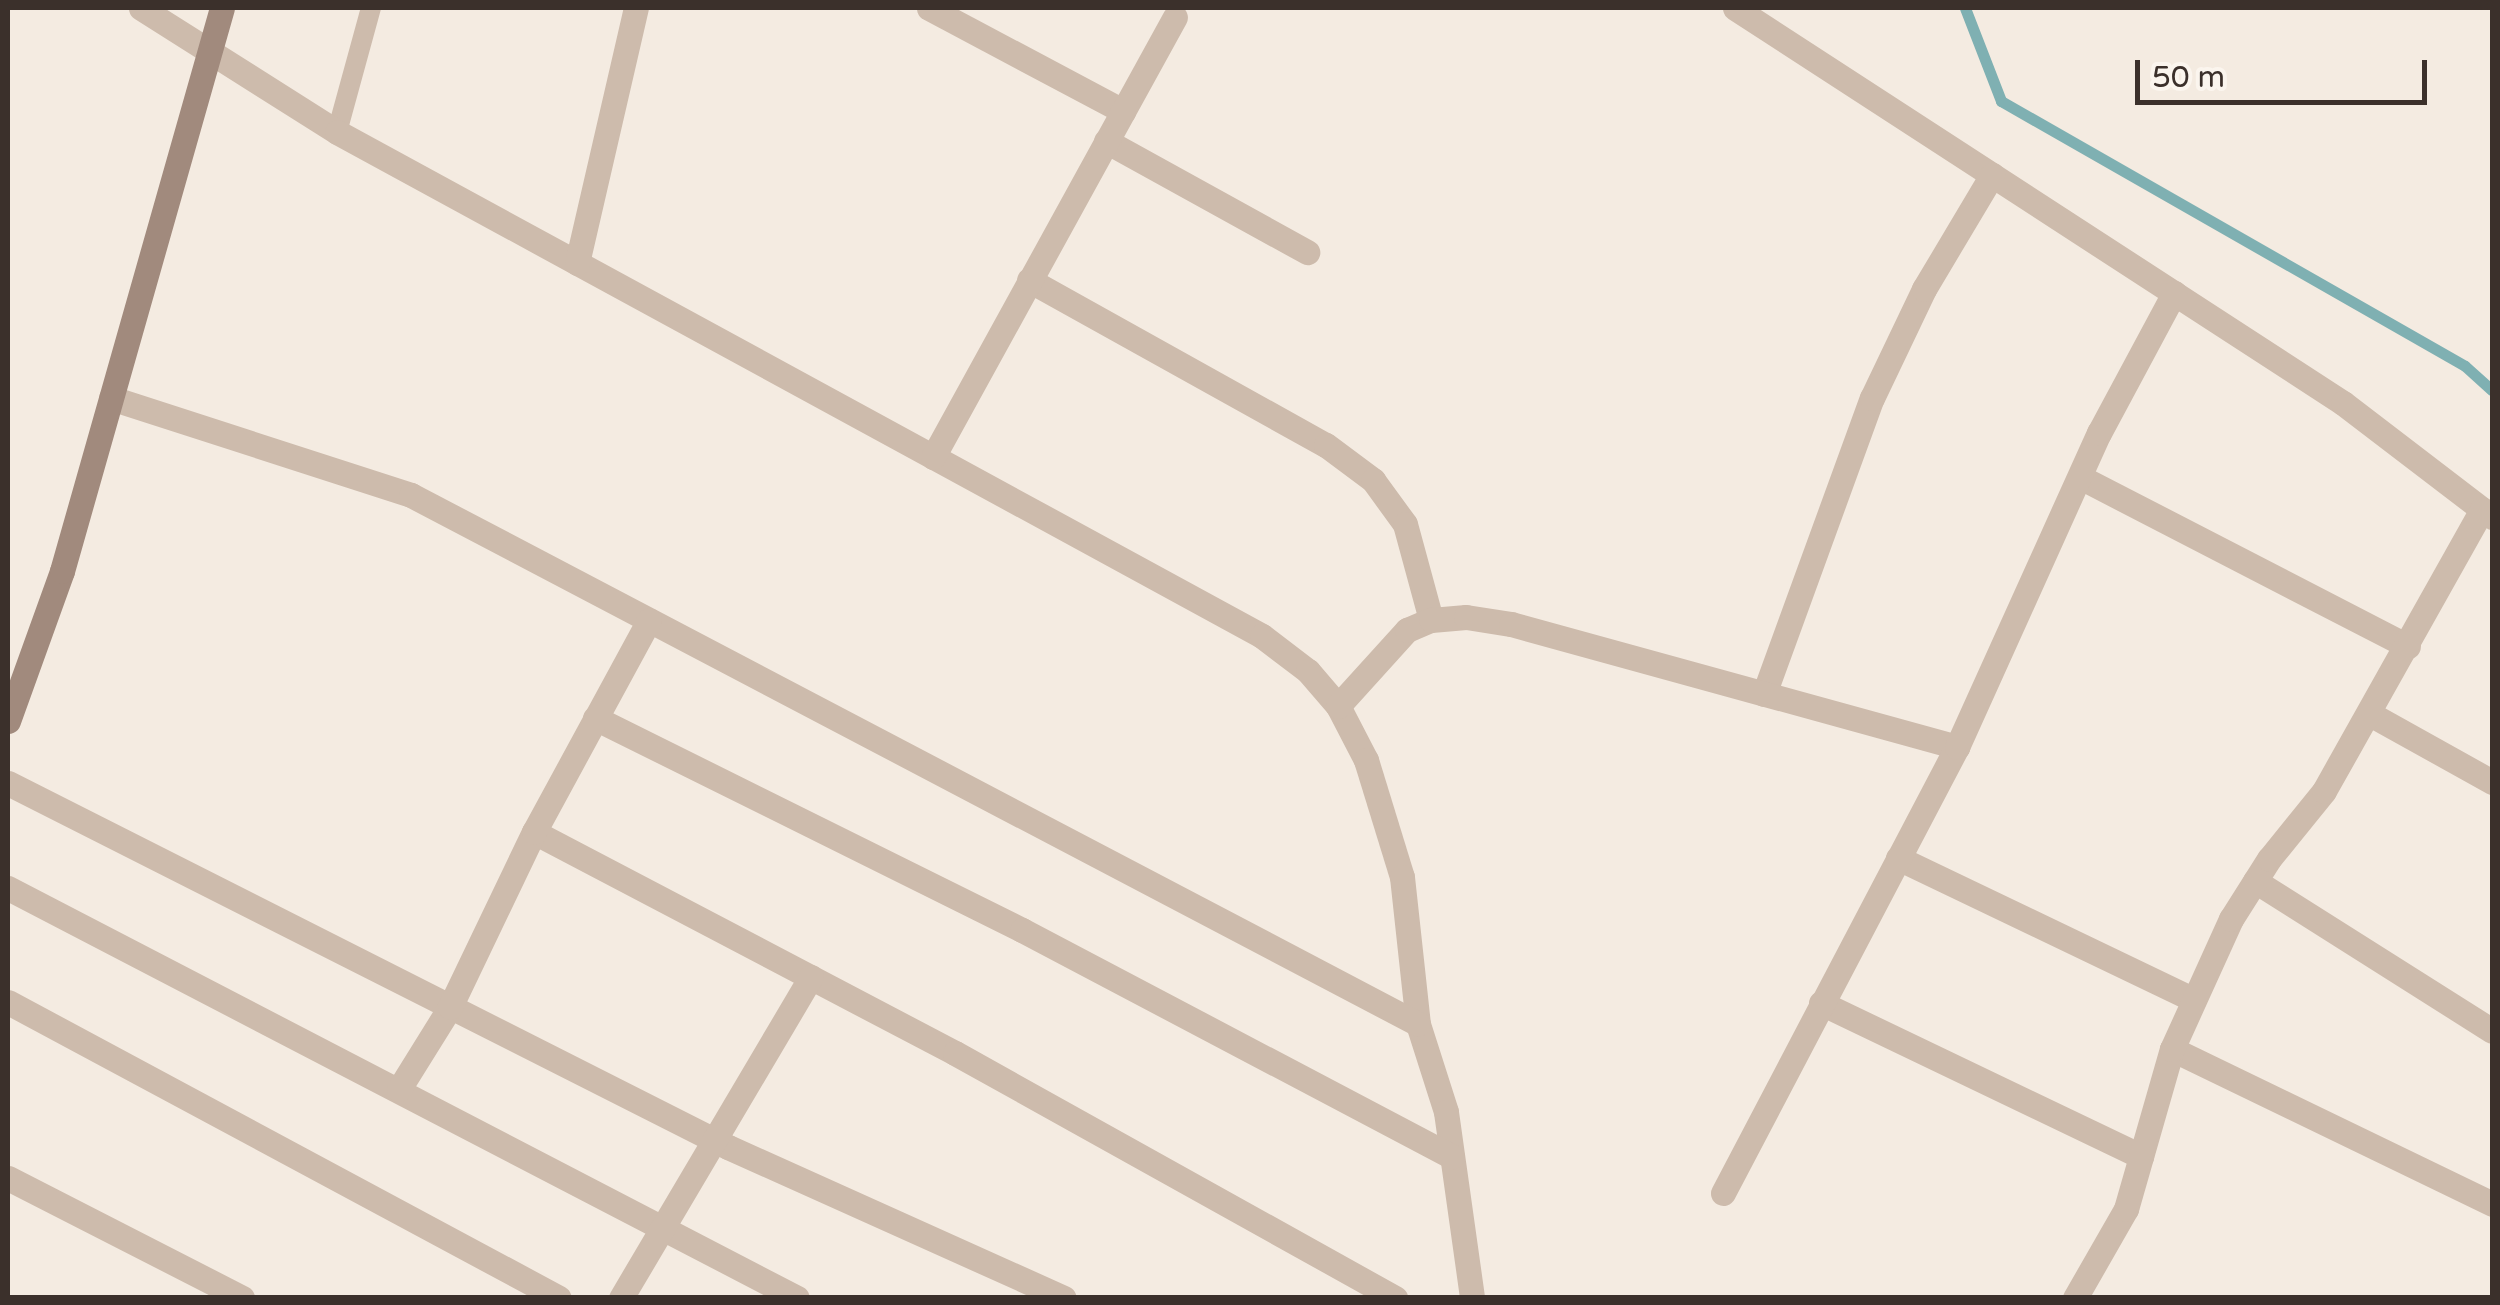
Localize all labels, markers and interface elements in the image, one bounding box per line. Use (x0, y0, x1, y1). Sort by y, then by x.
scale bar (2140, 40, 2432, 102)
text: 50 m (2152, 59, 2225, 96)

